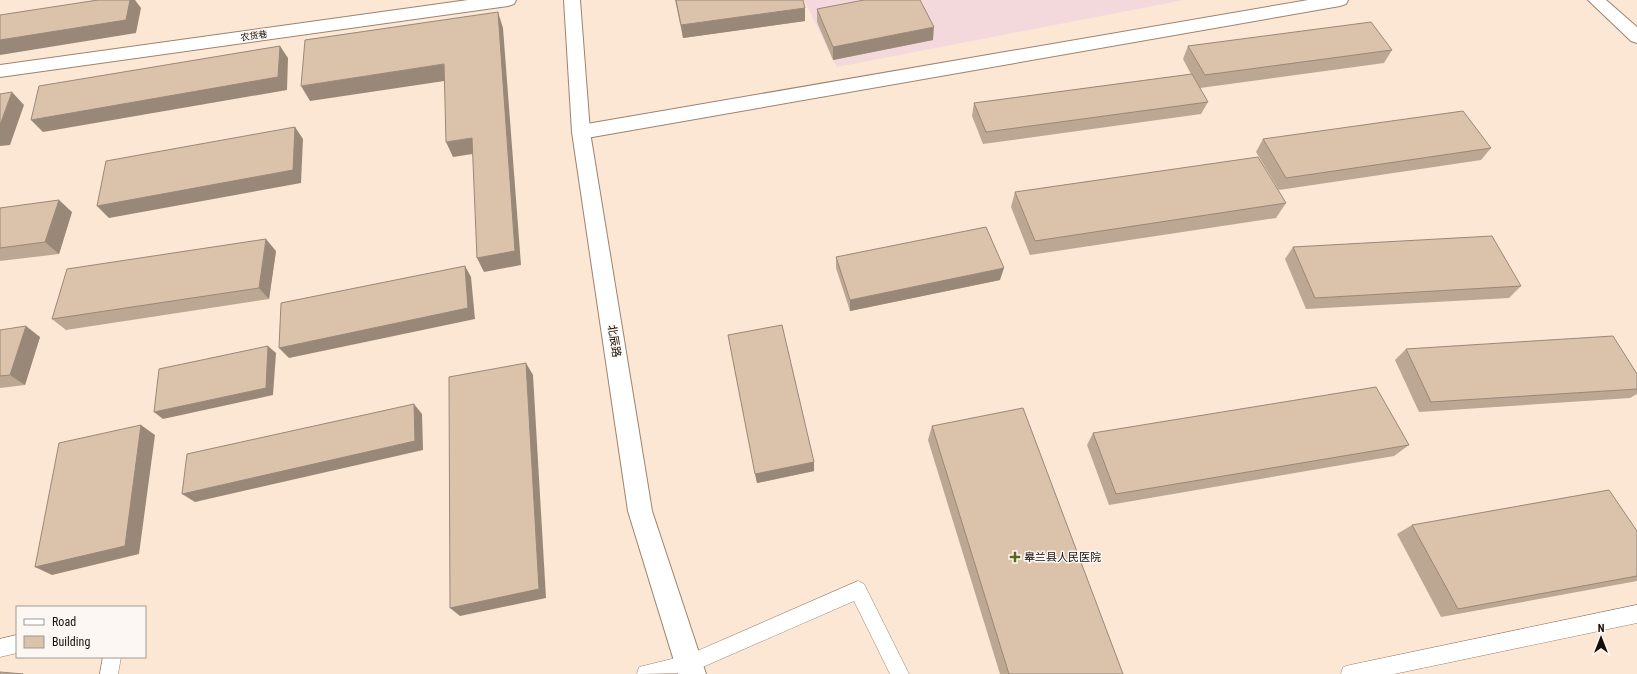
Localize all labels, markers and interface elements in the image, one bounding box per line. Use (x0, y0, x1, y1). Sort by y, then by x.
street label: 农货巷 (240, 28, 268, 43)
street label: 北辰路 (605, 324, 623, 358)
marker: 皋兰县人民医院 (1009, 551, 1021, 563)
place label: 皋兰县人民医院 (1024, 551, 1101, 564)
legend (16, 606, 146, 658)
text: Road (52, 615, 76, 629)
north arrow (1581, 618, 1621, 658)
text: N (1598, 622, 1605, 635)
text: Building (52, 635, 90, 649)

